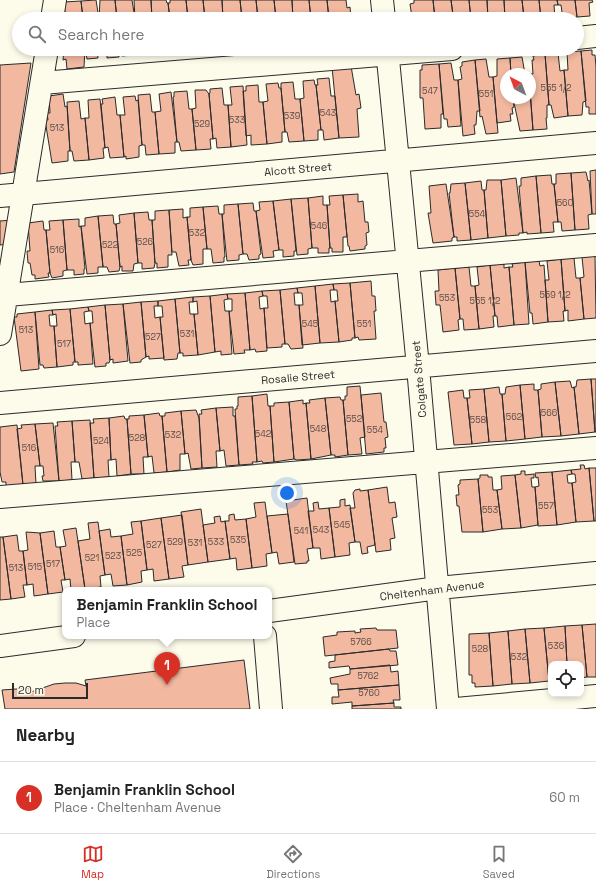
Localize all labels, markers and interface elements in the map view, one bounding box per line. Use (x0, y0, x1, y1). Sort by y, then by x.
search box (12, 12, 584, 56)
icon: search (26, 23, 48, 45)
text: Search here (58, 25, 144, 44)
north arrow (500, 68, 536, 104)
house number: 555 1/2 (540, 82, 572, 94)
house number: 547 (422, 85, 438, 97)
house number: 551 (479, 88, 493, 100)
house number: 543 (320, 107, 336, 119)
house number: 539 (284, 110, 300, 122)
house number: 533 (229, 114, 245, 126)
house number: 529 (194, 118, 210, 130)
house number: 513 (50, 122, 64, 134)
street label: Alcott Street (263, 159, 333, 179)
house number: 560 (557, 197, 574, 209)
house number: 554 (469, 208, 486, 220)
house number: 546 (311, 220, 328, 232)
house number: 532 (189, 227, 205, 239)
house number: 526 (137, 236, 154, 248)
house number: 522 (102, 239, 118, 251)
house number: 516 (50, 244, 65, 256)
house number: 559 1/2 (539, 289, 571, 301)
house number: 553 (439, 292, 455, 304)
house number: 555 1/2 (469, 295, 501, 307)
house number: 545 (302, 318, 318, 330)
house number: 551 (357, 318, 371, 330)
house number: 513 (19, 324, 33, 336)
house number: 531 (180, 328, 194, 340)
house number: 527 (145, 331, 161, 343)
house number: 517 (57, 338, 71, 350)
street label: Colgate Street (409, 340, 429, 418)
street label: Rosalie Street (260, 367, 336, 387)
house number: 566 (541, 407, 558, 419)
house number: 562 (506, 411, 522, 423)
house number: 552 (346, 413, 362, 425)
house number: 558 (470, 414, 487, 426)
house number: 548 (310, 423, 327, 435)
house number: 554 (367, 424, 384, 436)
house number: 542 (255, 428, 271, 440)
house number: 532 (165, 429, 181, 441)
house number: 528 (129, 432, 146, 444)
house number: 524 (93, 435, 109, 447)
house number: 516 (22, 442, 37, 454)
your location (277, 483, 297, 503)
house number: 557 (538, 500, 554, 512)
house number: 553 (482, 504, 498, 516)
house number: 545 (334, 519, 350, 531)
house number: 543 (313, 524, 329, 536)
house number: 541 (294, 525, 309, 537)
house number: 535 (230, 534, 246, 546)
house number: 529 (167, 536, 183, 548)
house number: 533 (208, 536, 224, 548)
house number: 531 (188, 537, 202, 549)
house number: 527 (146, 539, 162, 551)
house number: 525 (126, 547, 142, 559)
house number: 523 (105, 550, 121, 562)
house number: 521 (85, 552, 99, 564)
house number: 517 (46, 558, 60, 570)
house number: 515 (28, 561, 42, 573)
house number: 513 (9, 562, 23, 574)
street label: Cheltenham Avenue (379, 577, 485, 603)
popup (62, 587, 272, 639)
text: Benjamin Franklin School (76, 595, 258, 614)
text: Place (76, 614, 110, 631)
house number: 5766 (350, 636, 372, 648)
house number: 536 (548, 640, 565, 652)
house number: 528 (472, 643, 489, 655)
house number: 532 (511, 651, 527, 663)
pin: 1 (154, 652, 180, 685)
map controls (548, 661, 584, 697)
button: locate (548, 661, 584, 697)
house number: 5762 (357, 670, 379, 682)
scale bar (12, 681, 88, 700)
text: 20 m (18, 683, 44, 697)
house number: 5760 (358, 687, 380, 699)
text: Nearby (16, 724, 75, 746)
text: Benjamin Franklin School (54, 780, 235, 799)
text: 1 (26, 789, 32, 806)
text: 60 m (549, 789, 580, 806)
text: Place · Cheltenham Avenue (54, 799, 221, 816)
tab: Map (81, 843, 104, 881)
tab: Directions (266, 843, 320, 881)
tab: Saved (483, 843, 515, 881)

